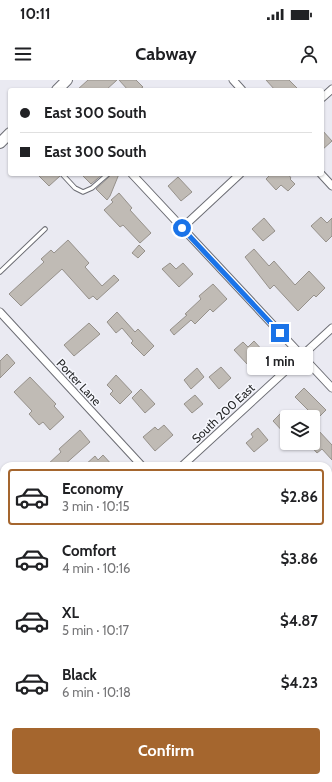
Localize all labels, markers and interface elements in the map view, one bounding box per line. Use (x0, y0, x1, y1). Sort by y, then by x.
text: 10:11 (20, 5, 51, 23)
icon: menu (12, 43, 34, 65)
text: Cabway (135, 43, 197, 65)
icon: person (298, 43, 320, 65)
text: East 300 South (44, 104, 146, 122)
text: East 300 South (44, 143, 146, 161)
route start (173, 219, 191, 237)
route end (271, 324, 289, 342)
callout: 1 min (247, 347, 313, 375)
text: 1 min (265, 353, 295, 369)
street label: Porter Lane (54, 356, 104, 408)
street label: South 200 East (189, 380, 257, 446)
map controls (280, 410, 320, 450)
button: layers (280, 410, 320, 450)
icon: car (14, 479, 50, 515)
text: Economy (62, 480, 123, 498)
text: $2.86 (281, 488, 318, 506)
text: 3 min · 10:15 (62, 498, 130, 514)
icon: car (14, 541, 50, 577)
text: Comfort (62, 542, 116, 560)
text: $3.86 (280, 550, 318, 568)
text: 4 min · 10:16 (62, 560, 130, 576)
icon: car (14, 603, 50, 639)
text: XL (62, 604, 79, 622)
text: $4.87 (280, 612, 318, 630)
text: 5 min · 10:17 (62, 622, 129, 638)
icon: car (14, 665, 50, 701)
text: Black (62, 666, 97, 684)
text: $4.23 (281, 674, 318, 692)
text: 6 min · 10:18 (62, 684, 131, 700)
button: Confirm (12, 728, 320, 774)

